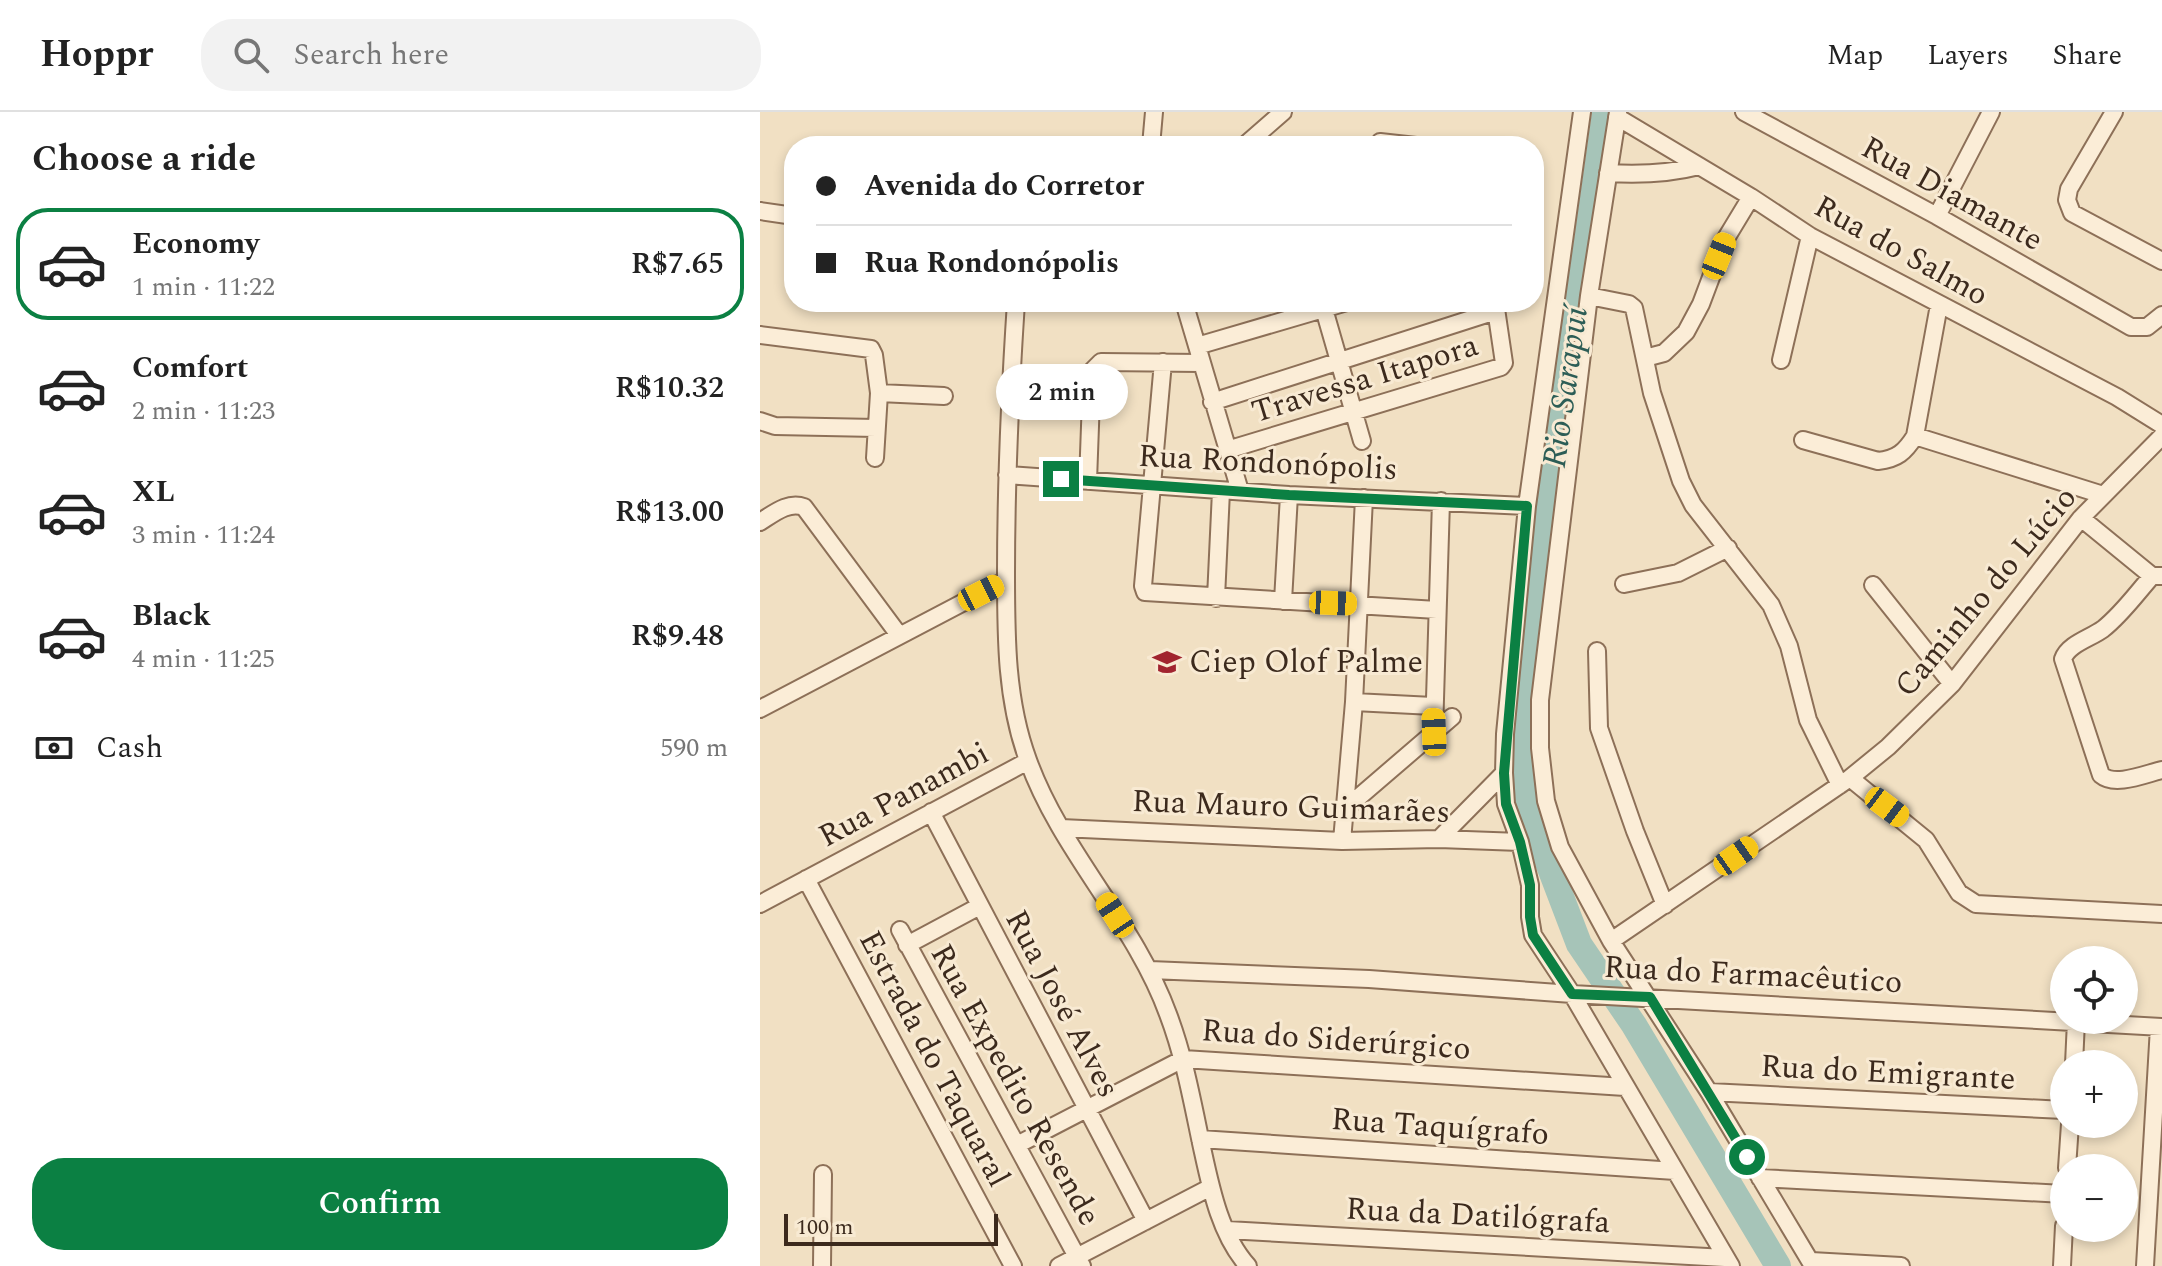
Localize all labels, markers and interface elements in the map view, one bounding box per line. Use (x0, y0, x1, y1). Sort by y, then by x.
search box (201, 19, 761, 91)
text: Hoppr (40, 26, 153, 84)
text: Search here (293, 32, 449, 78)
icon: search (229, 33, 273, 77)
text: Map (1827, 34, 1883, 77)
text: Layers (1927, 34, 2009, 77)
text: Share (2053, 34, 2122, 77)
street label: Rua Diamante (1852, 124, 2052, 264)
text: Choose a ride (32, 132, 256, 187)
text: Avenida do Corretor (864, 163, 1144, 209)
street label: Rua do Salmo (1805, 183, 1997, 319)
text: Economy (132, 221, 259, 267)
icon: car (36, 228, 108, 300)
car (1699, 229, 1739, 283)
text: Rua Rondonópolis (864, 240, 1119, 286)
text: R$7.65 (631, 241, 724, 287)
text: 1 min · 11:22 (132, 267, 275, 307)
water label: Rio Sarapuí (1529, 300, 1603, 471)
street label: Travessa Itapora (1246, 321, 1485, 437)
text: Comfort (132, 345, 248, 391)
icon: car (36, 352, 108, 424)
callout: 2 min (995, 363, 1127, 419)
text: R$10.32 (615, 365, 724, 411)
text: 2 min (1028, 372, 1096, 412)
text: 2 min · 11:23 (132, 391, 275, 431)
street label: Rua Rondonópolis (1137, 432, 1399, 494)
route end (1043, 461, 1079, 497)
text: XL (132, 469, 175, 515)
icon: car (36, 476, 108, 548)
street label: Caminho do Lúcio (1883, 476, 2089, 708)
text: R$13.00 (615, 489, 724, 535)
text: 3 min · 11:24 (132, 515, 275, 555)
car (954, 571, 1008, 615)
car (1309, 590, 1357, 616)
text: Black (132, 593, 211, 639)
icon: car (36, 600, 108, 672)
text: R$9.48 (631, 613, 724, 659)
place label: Ciep Olof Palme (1189, 638, 1423, 687)
text: 4 min · 11:25 (132, 639, 275, 679)
school or university icon: Ciep Olof Palme (1152, 647, 1182, 677)
car (1421, 708, 1447, 756)
text: Cash (96, 725, 163, 771)
icon: cash (32, 726, 76, 770)
text: 590 m (660, 728, 728, 768)
street label: Rua Panambi (810, 729, 998, 861)
street label: Rua Mauro Guimarães (1131, 777, 1451, 837)
car (1861, 783, 1913, 831)
car (1709, 832, 1763, 880)
car (1092, 888, 1138, 942)
street label: Rua José Alves (992, 901, 1132, 1107)
street label: Estrada do Taquaral (846, 922, 1022, 1196)
street label: Rua Expedito Resende (917, 935, 1113, 1235)
street label: Rua do Farmacêutico (1602, 943, 1904, 1007)
map controls (2050, 946, 2138, 1242)
button: locate (2050, 946, 2138, 1034)
street label: Rua do Siderúrgico (1200, 1006, 1472, 1074)
street label: Rua do Emigrante (1759, 1042, 2017, 1104)
button: + (2050, 1050, 2138, 1138)
street label: Rua Taquígrafo (1329, 1095, 1551, 1159)
route start (1729, 1139, 1765, 1175)
button: − (2050, 1154, 2138, 1242)
button: Confirm (32, 1158, 728, 1250)
street label: Rua da Datilógrafa (1344, 1185, 1612, 1247)
scale bar (784, 1210, 998, 1246)
text: 100 m (796, 1211, 853, 1244)

